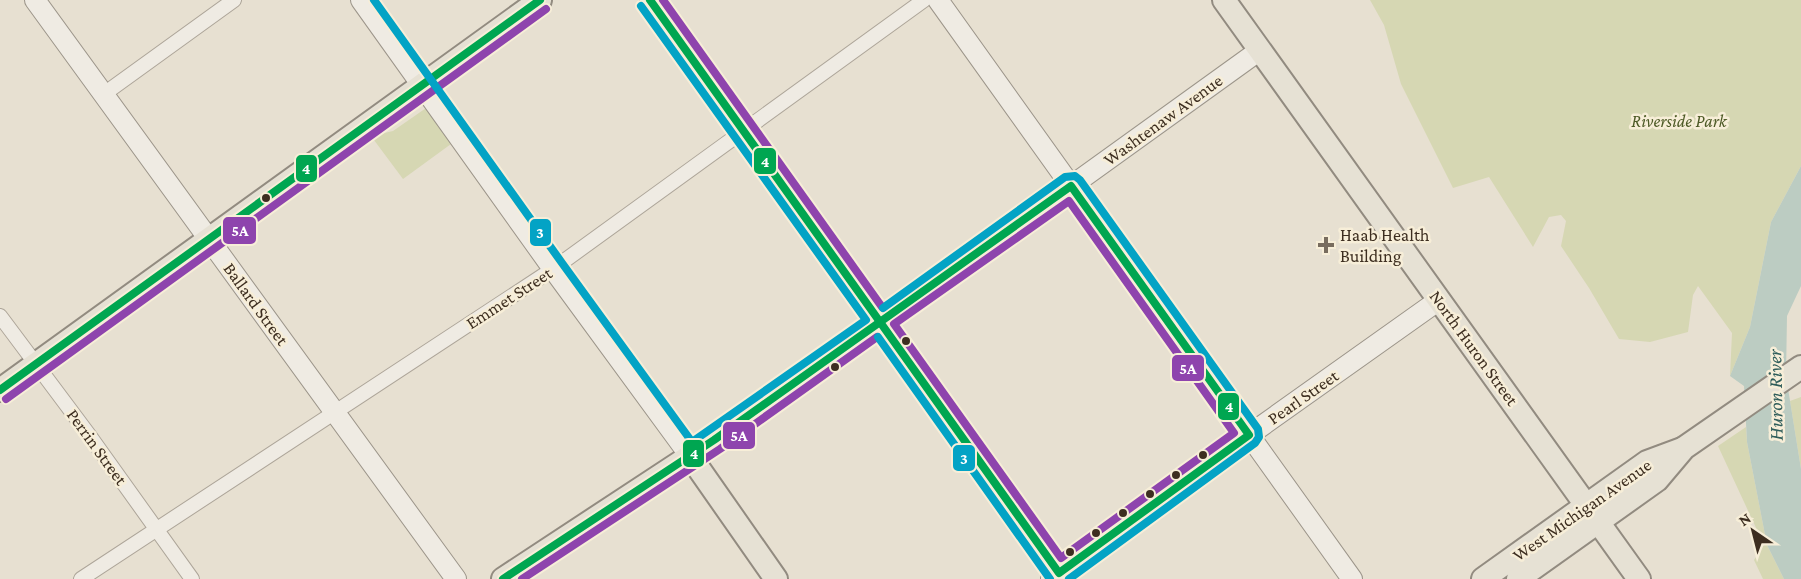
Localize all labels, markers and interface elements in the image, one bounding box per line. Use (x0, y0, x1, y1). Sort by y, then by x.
street label: Washtenaw Avenue (1100, 70, 1226, 170)
park label: Riverside Park (1631, 111, 1728, 131)
line badge: 4 (753, 147, 777, 175)
text: 4 (761, 153, 770, 170)
line badge: 4 (295, 154, 318, 183)
text: 4 (302, 160, 311, 177)
unlabelled marker (260, 192, 272, 204)
line badge: 5A (222, 216, 257, 245)
line badge: 3 (529, 218, 552, 247)
text: 5A (231, 222, 249, 239)
text: 3 (536, 224, 544, 241)
place label: Haab Health Building (1340, 225, 1430, 266)
marker: Haab Health Building (1317, 236, 1335, 254)
street label: Ballard Street (219, 259, 293, 350)
street label: Emmet Street (462, 262, 556, 333)
street label: North Huron Street (1425, 286, 1523, 410)
unlabelled marker (900, 335, 912, 347)
water label: Huron River (1763, 348, 1787, 441)
line badge: 5A (1171, 354, 1205, 382)
text: 5A (1179, 360, 1197, 377)
unlabelled marker (829, 361, 841, 373)
street label: Pearl Street (1264, 365, 1343, 429)
line badge: 4 (1217, 392, 1240, 421)
text: 4 (1225, 398, 1234, 415)
street label: Perrin Street (63, 405, 132, 490)
line badge: 5A (722, 421, 756, 450)
text: 5A (730, 427, 748, 444)
line badge: 4 (682, 439, 705, 468)
line badge: 3 (952, 444, 976, 472)
text: 4 (690, 445, 699, 462)
unlabelled marker (1197, 449, 1209, 461)
text: 3 (960, 450, 968, 467)
street label: West Michigan Avenue (1509, 455, 1655, 565)
unlabelled marker (1170, 469, 1182, 481)
unlabelled marker (1144, 488, 1156, 500)
north arrow (1723, 501, 1783, 561)
unlabelled marker (1117, 507, 1129, 519)
text: N (1735, 509, 1754, 529)
unlabelled marker (1090, 527, 1102, 539)
unlabelled marker (1064, 546, 1076, 558)

